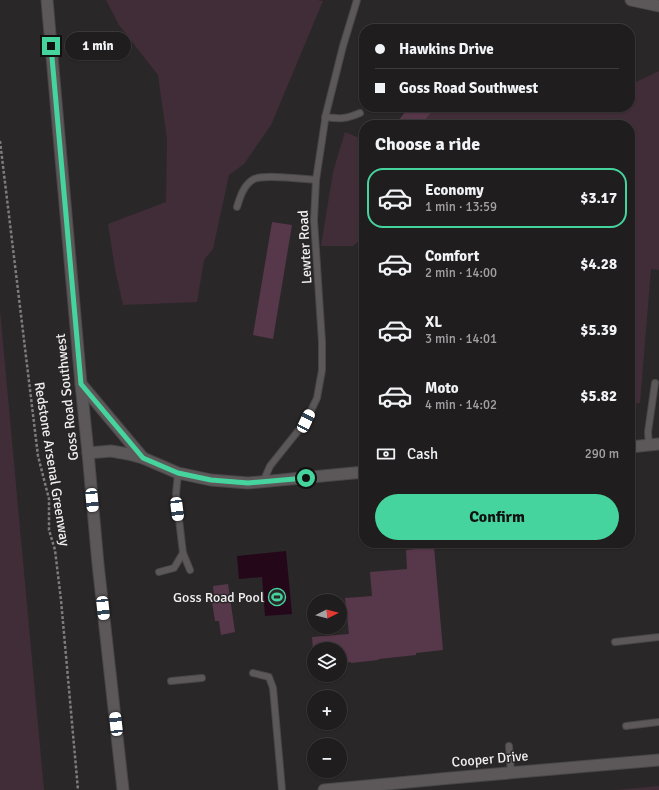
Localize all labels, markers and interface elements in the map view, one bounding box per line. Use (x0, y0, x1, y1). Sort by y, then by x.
callout: 1 min (65, 32, 131, 60)
route end (42, 37, 60, 55)
text: 1 min (82, 38, 114, 54)
text: Hawkins Drive (399, 40, 494, 58)
text: Goss Road Southwest (399, 79, 538, 97)
text: Choose a ride (375, 133, 480, 155)
icon: car (377, 180, 413, 216)
text: Economy (425, 181, 484, 199)
text: $3.17 (580, 189, 617, 207)
text: 1 min · 13:59 (425, 199, 497, 215)
street label: Lewter Road (295, 210, 315, 284)
icon: car (377, 246, 413, 282)
text: Comfort (425, 247, 479, 265)
text: $4.28 (580, 255, 617, 273)
text: 2 min · 14:00 (425, 265, 497, 281)
icon: car (377, 312, 413, 348)
text: XL (425, 313, 442, 331)
text: $5.39 (580, 321, 617, 339)
text: 3 min · 14:01 (425, 331, 497, 347)
street label: Goss Road Southwest (52, 333, 82, 461)
icon: car (377, 378, 413, 414)
text: Moto (425, 379, 459, 397)
street label: Redstone Arsenal Greenway (31, 381, 73, 548)
text: $5.82 (580, 387, 617, 405)
text: 4 min · 14:02 (425, 397, 497, 413)
car (295, 408, 317, 434)
icon: cash (375, 443, 397, 465)
text: Cash (407, 445, 438, 463)
text: 290 m (585, 446, 619, 462)
route start (297, 469, 315, 487)
car (85, 488, 99, 512)
button: Confirm (375, 494, 619, 540)
car (170, 496, 184, 522)
sports icon: Goss Road Pool (267, 587, 287, 607)
place label: Goss Road Pool (173, 589, 264, 606)
north arrow (307, 594, 347, 634)
map controls (307, 594, 347, 778)
car (96, 595, 110, 621)
button: layers (307, 642, 347, 682)
button: + (307, 690, 347, 730)
car (109, 711, 123, 737)
button: − (307, 738, 347, 778)
street label: Cooper Drive (451, 747, 529, 771)

